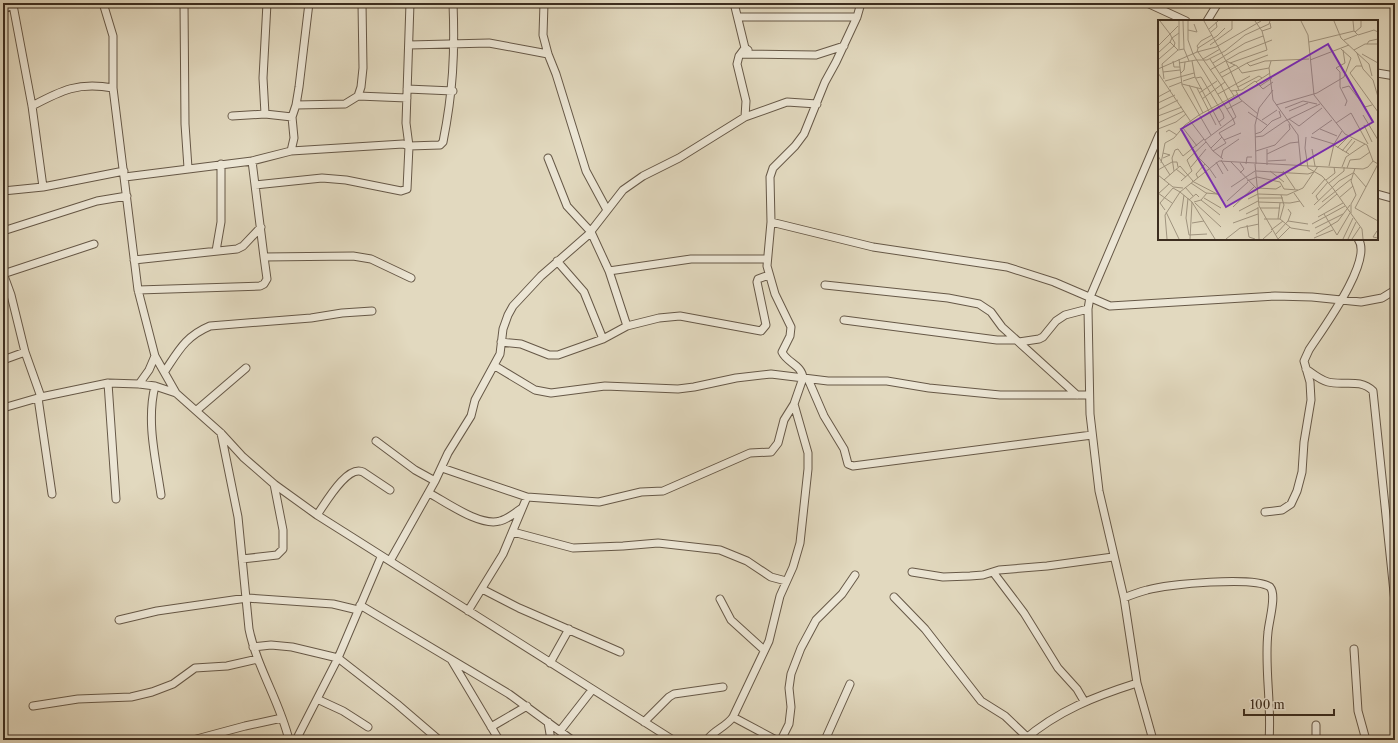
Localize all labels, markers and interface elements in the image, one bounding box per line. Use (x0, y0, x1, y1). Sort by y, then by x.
inset map (1158, 20, 1378, 240)
scale bar (1244, 691, 1334, 717)
text: 100 m (1250, 697, 1285, 712)

